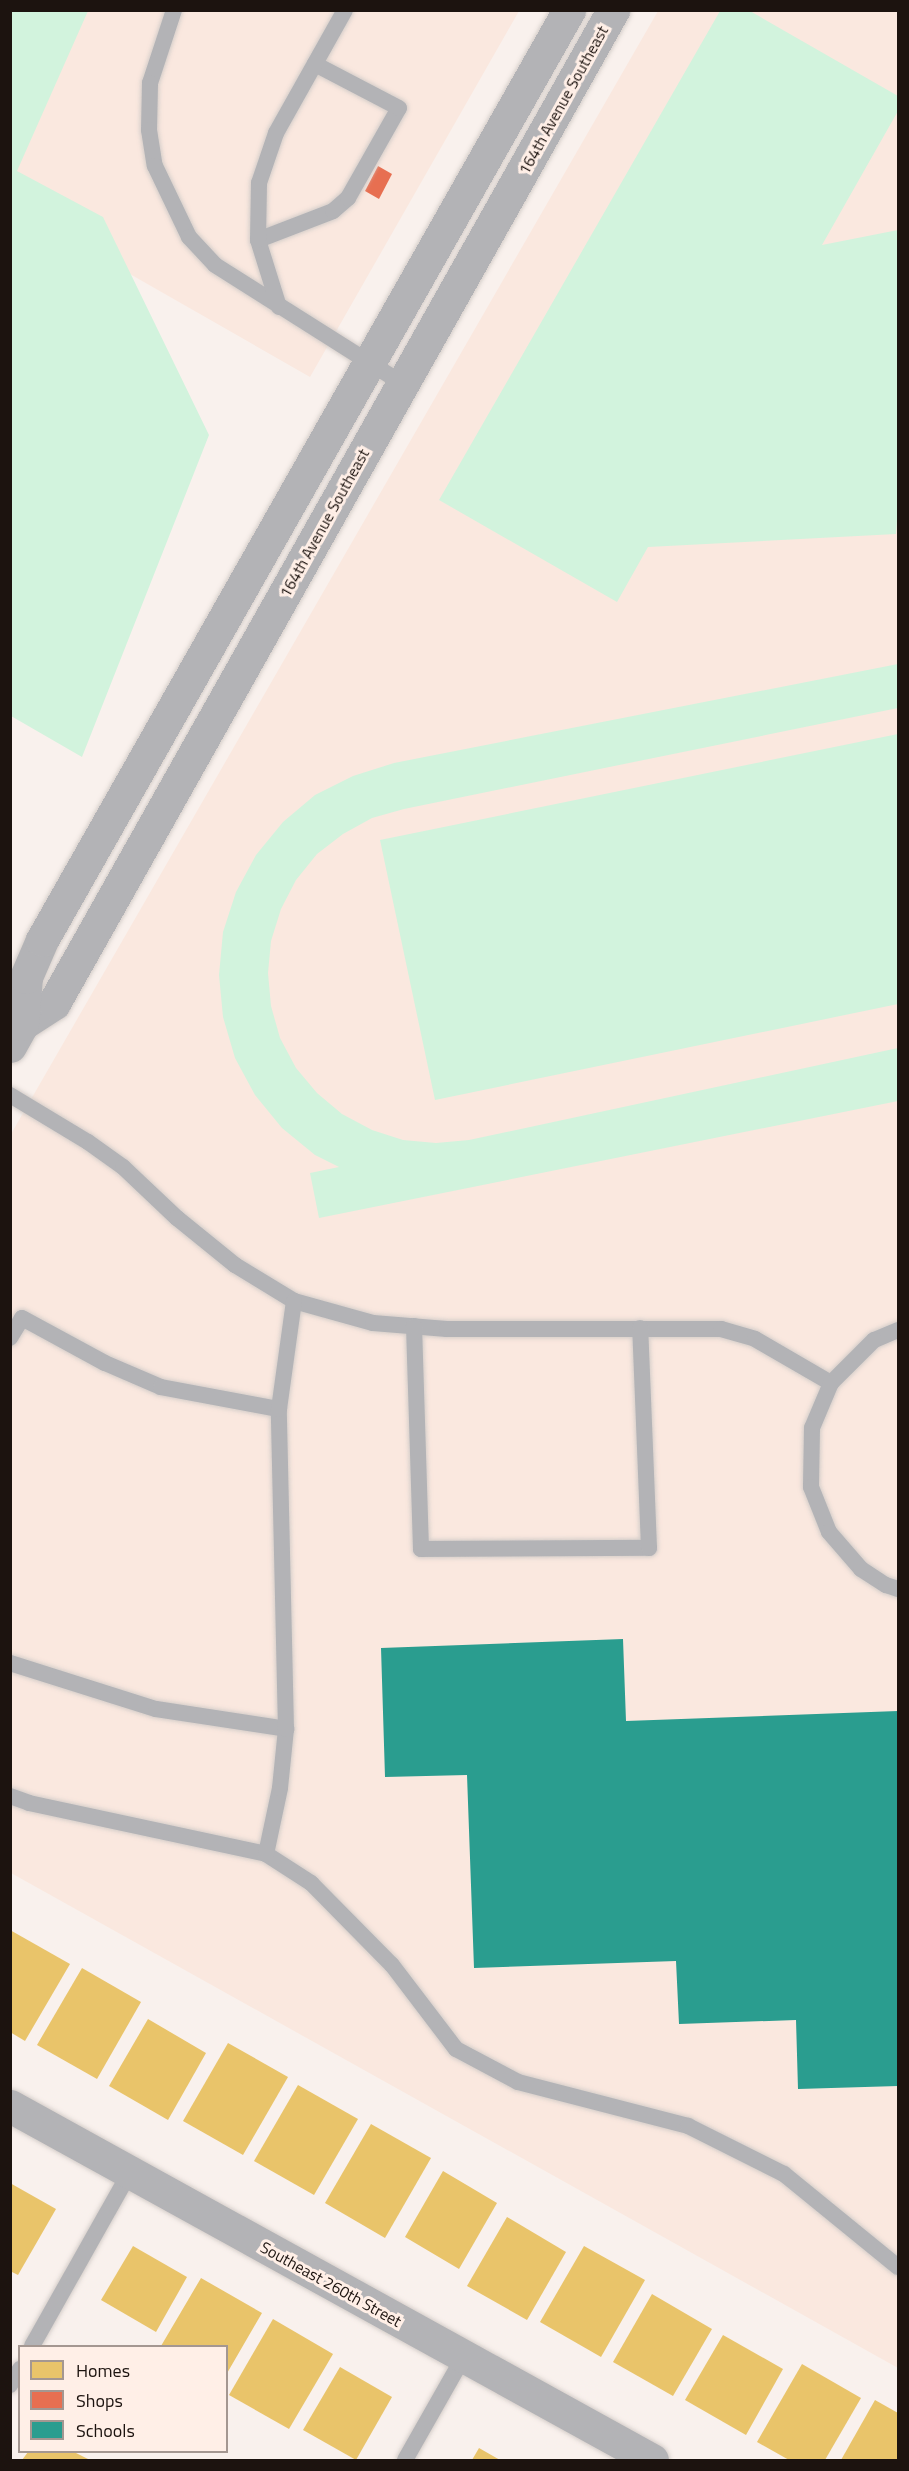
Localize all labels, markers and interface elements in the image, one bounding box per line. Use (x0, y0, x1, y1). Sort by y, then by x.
street label: 164th Avenue Southeast (514, 22, 612, 178)
street label: 164th Avenue Southeast (275, 445, 373, 601)
street label: Southeast 260th Street (257, 2237, 405, 2331)
legend (18, 2345, 228, 2453)
text: Homes (76, 2357, 130, 2384)
text: Shops (76, 2387, 123, 2414)
text: Schools (76, 2417, 135, 2444)

